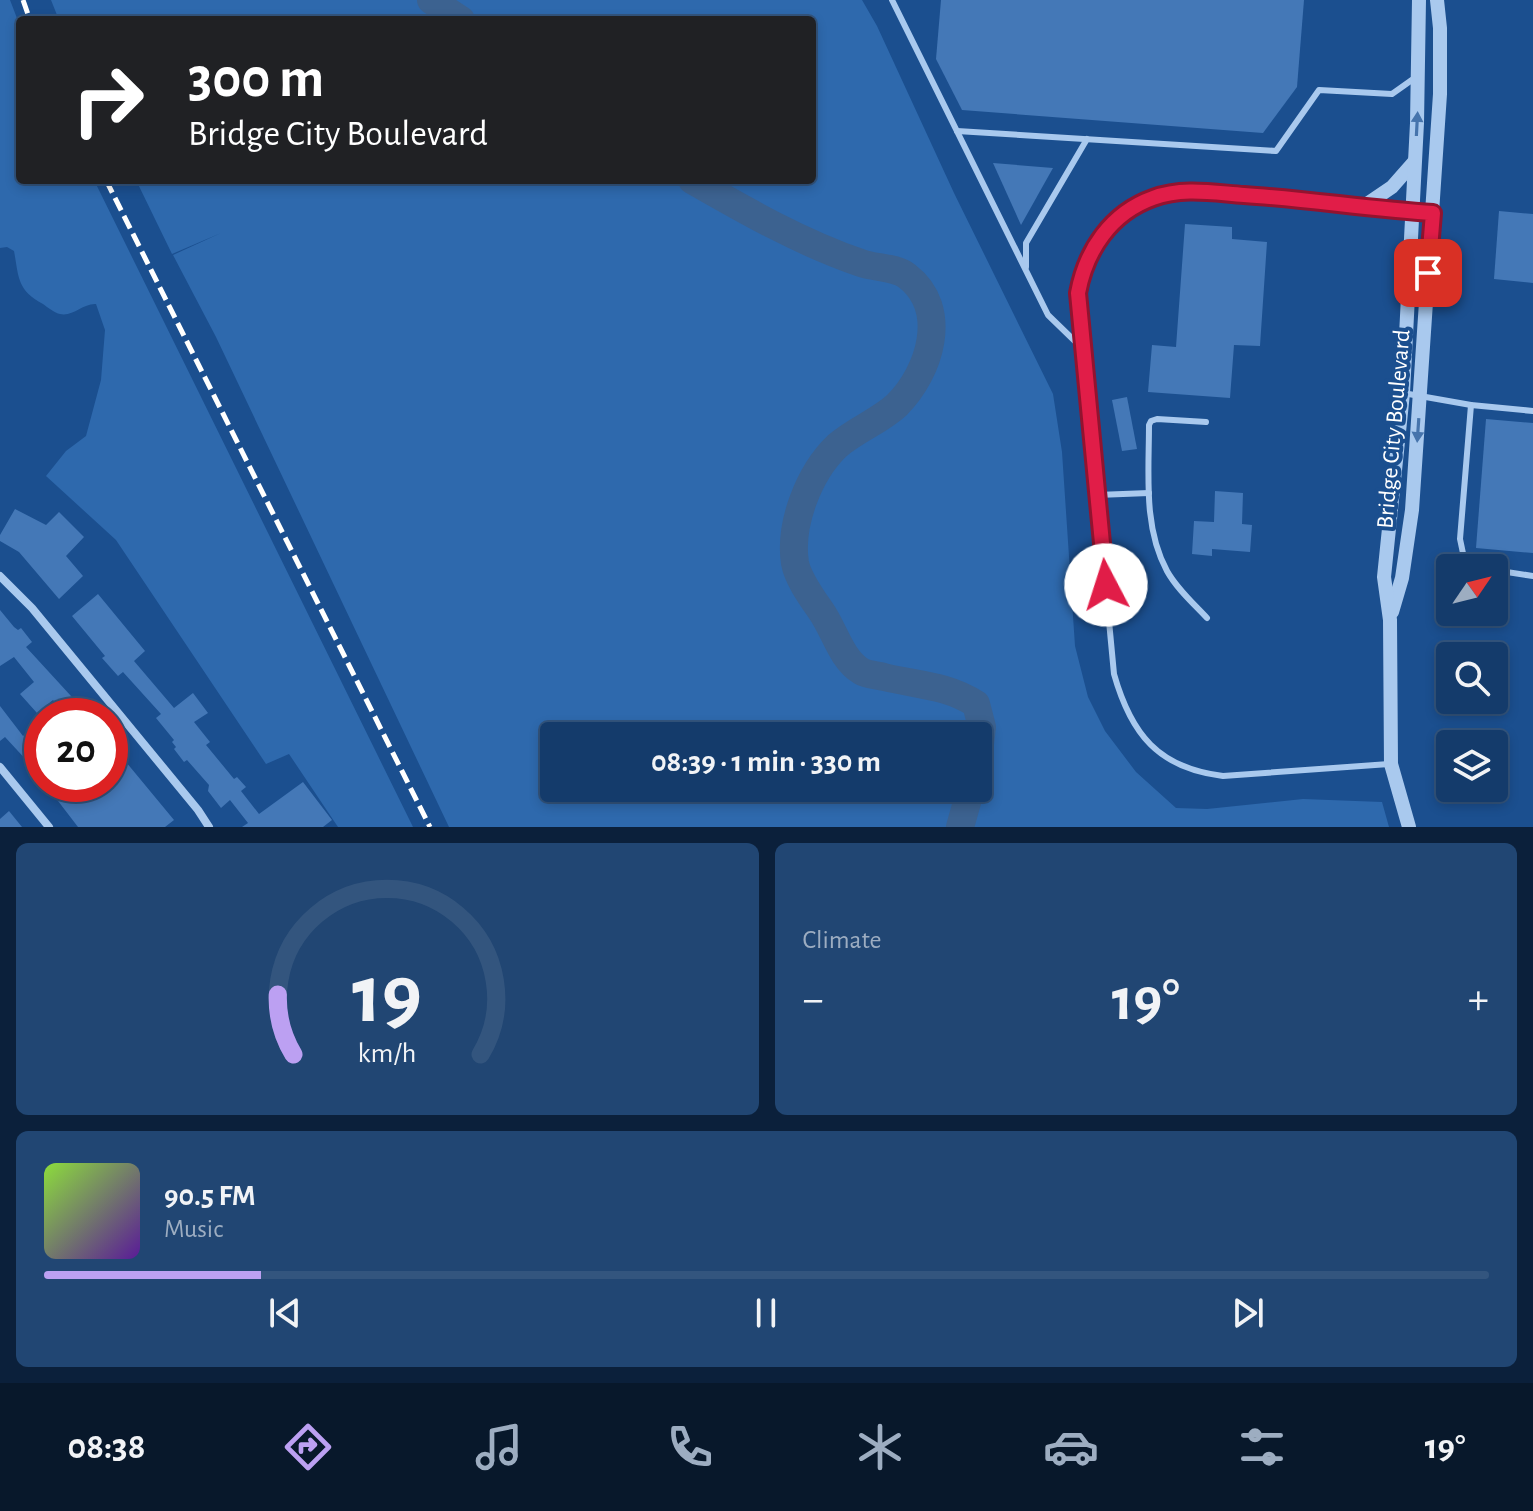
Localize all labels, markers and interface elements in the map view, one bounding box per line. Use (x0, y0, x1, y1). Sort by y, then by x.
icon: right (56, 48, 160, 152)
text: 300 m (188, 51, 324, 107)
one-way arrow (1411, 111, 1424, 136)
text: Bridge City Boulevard (188, 116, 488, 152)
pin (1394, 239, 1462, 307)
icon: arrive (1406, 251, 1450, 295)
street label: Bridge City Boulevard (1373, 328, 1415, 530)
one-way arrow (1411, 418, 1424, 443)
position arrow (1064, 543, 1148, 627)
north arrow (1436, 554, 1508, 626)
map controls (1436, 554, 1508, 802)
button: search (1436, 642, 1508, 714)
speed limit sign: 20 (24, 698, 128, 802)
button: layers (1436, 730, 1508, 802)
text: 08:39 · 1 min · 330 m (651, 747, 881, 777)
text: Climate (803, 927, 881, 953)
text: 19 (352, 954, 422, 1038)
text: 19° (1112, 971, 1180, 1031)
text: − (803, 978, 824, 1022)
text: + (1468, 978, 1489, 1022)
text: km/h (358, 1039, 417, 1068)
text: 90.5 FM (164, 1181, 256, 1211)
text: Music (164, 1216, 223, 1242)
icon: previous (263, 1291, 307, 1335)
icon: pause (744, 1291, 788, 1335)
icon: next (1226, 1291, 1270, 1335)
icon: directions (280, 1419, 336, 1475)
icon: music (471, 1419, 527, 1475)
icon: phone (662, 1419, 718, 1475)
icon: climate (852, 1419, 908, 1475)
icon: car (1043, 1419, 1099, 1475)
icon: filters (1234, 1419, 1290, 1475)
text: 08:38 (67, 1429, 145, 1465)
text: 19° (1425, 1429, 1466, 1465)

